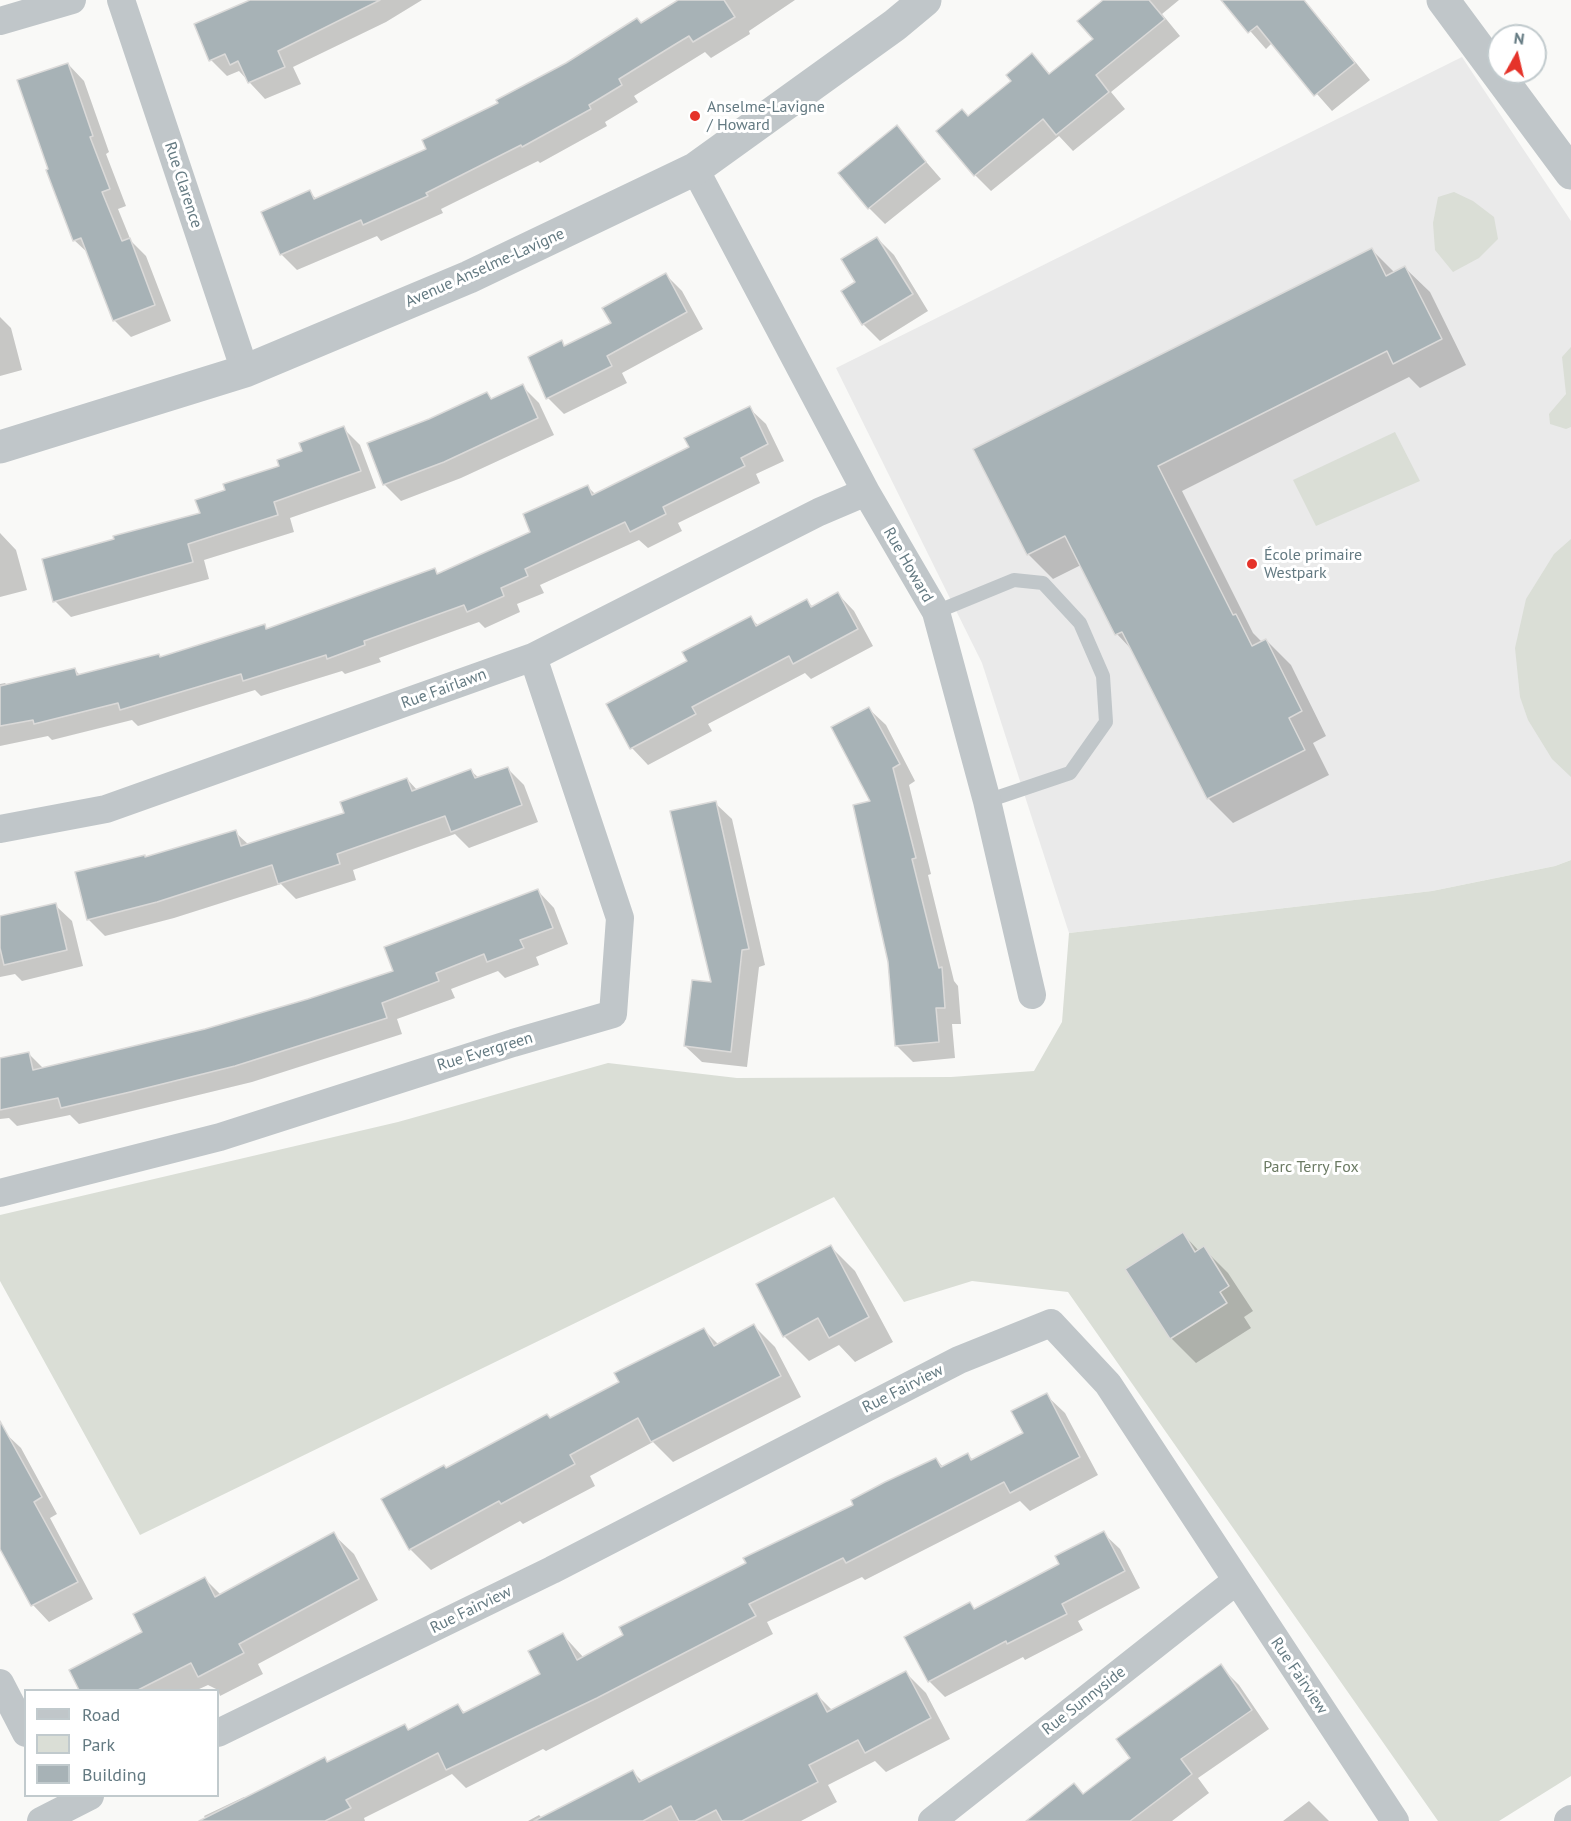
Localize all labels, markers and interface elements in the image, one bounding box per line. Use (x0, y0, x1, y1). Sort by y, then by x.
north arrow (1487, 24, 1547, 84)
text: N (1513, 28, 1526, 49)
place label: Anselme-Lavigne / Howard (707, 97, 825, 135)
marker: Anselme-Lavigne / Howard (688, 109, 702, 123)
street label: Rue Clarence (160, 140, 206, 230)
street label: Avenue Anselme-Lavigne (402, 224, 568, 312)
street label: Rue Howard (879, 524, 937, 606)
place label: École primaire Westpark (1264, 545, 1362, 583)
marker: École primaire Westpark (1245, 557, 1259, 571)
street label: Rue Fairlawn (399, 665, 489, 713)
street label: Rue Evergreen (435, 1028, 535, 1076)
park label: Parc Terry Fox (1263, 1157, 1359, 1177)
street label: Rue Fairview (859, 1360, 947, 1418)
street label: Rue Fairview (427, 1582, 515, 1638)
street label: Rue Fairview (1266, 1634, 1332, 1718)
street label: Rue Sunnyside (1039, 1663, 1129, 1739)
legend (24, 1689, 219, 1797)
text: Road (82, 1703, 120, 1726)
text: Park (82, 1733, 115, 1756)
text: Building (82, 1763, 146, 1786)

